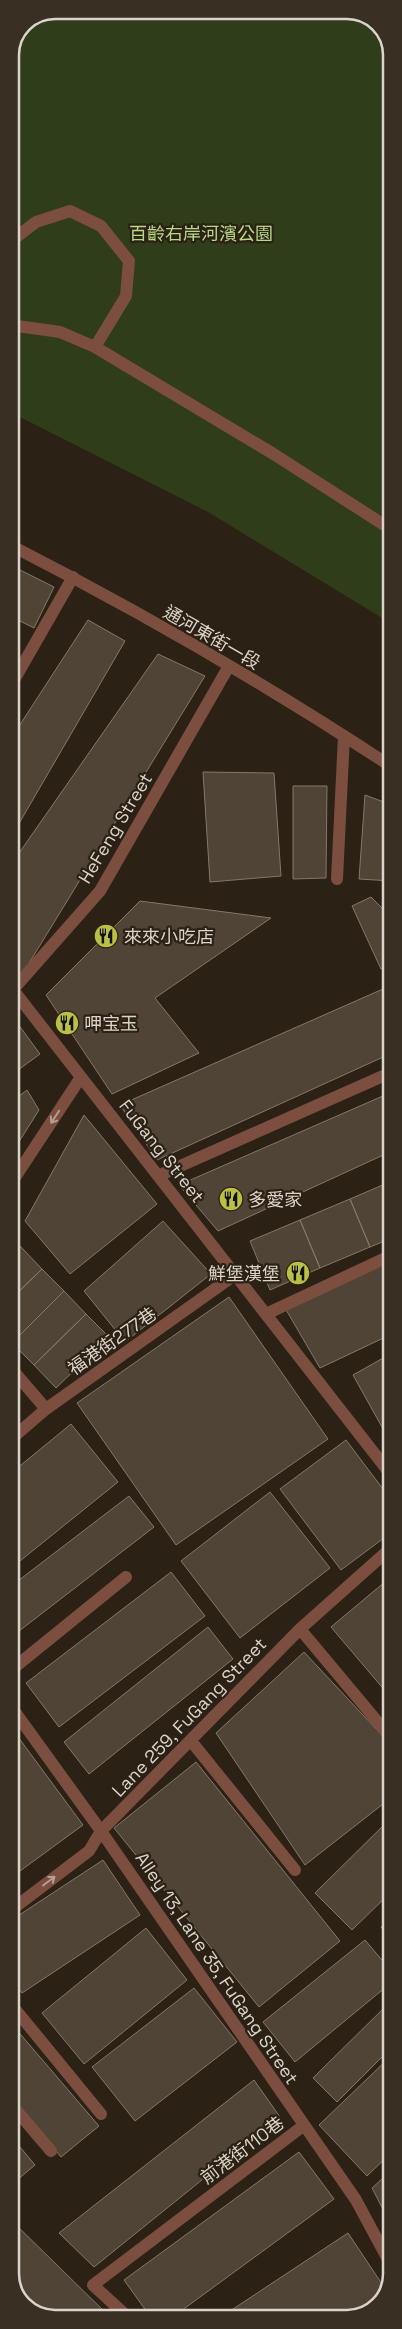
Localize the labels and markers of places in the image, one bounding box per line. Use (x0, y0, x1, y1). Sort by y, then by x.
restaurant icon: 來來小吃店 (93, 923, 119, 949)
place label: 來來小吃店 (124, 925, 214, 948)
restaurant icon: 呷宝玉 (54, 1010, 80, 1036)
place label: 呷宝玉 (84, 1012, 138, 1035)
restaurant icon: 多愛家 (218, 1186, 244, 1212)
place label: 多愛家 (248, 1188, 302, 1211)
restaurant icon: 鮮堡漢堡 (285, 1260, 311, 1286)
place label: 鮮堡漢堡 (208, 1262, 280, 1285)

